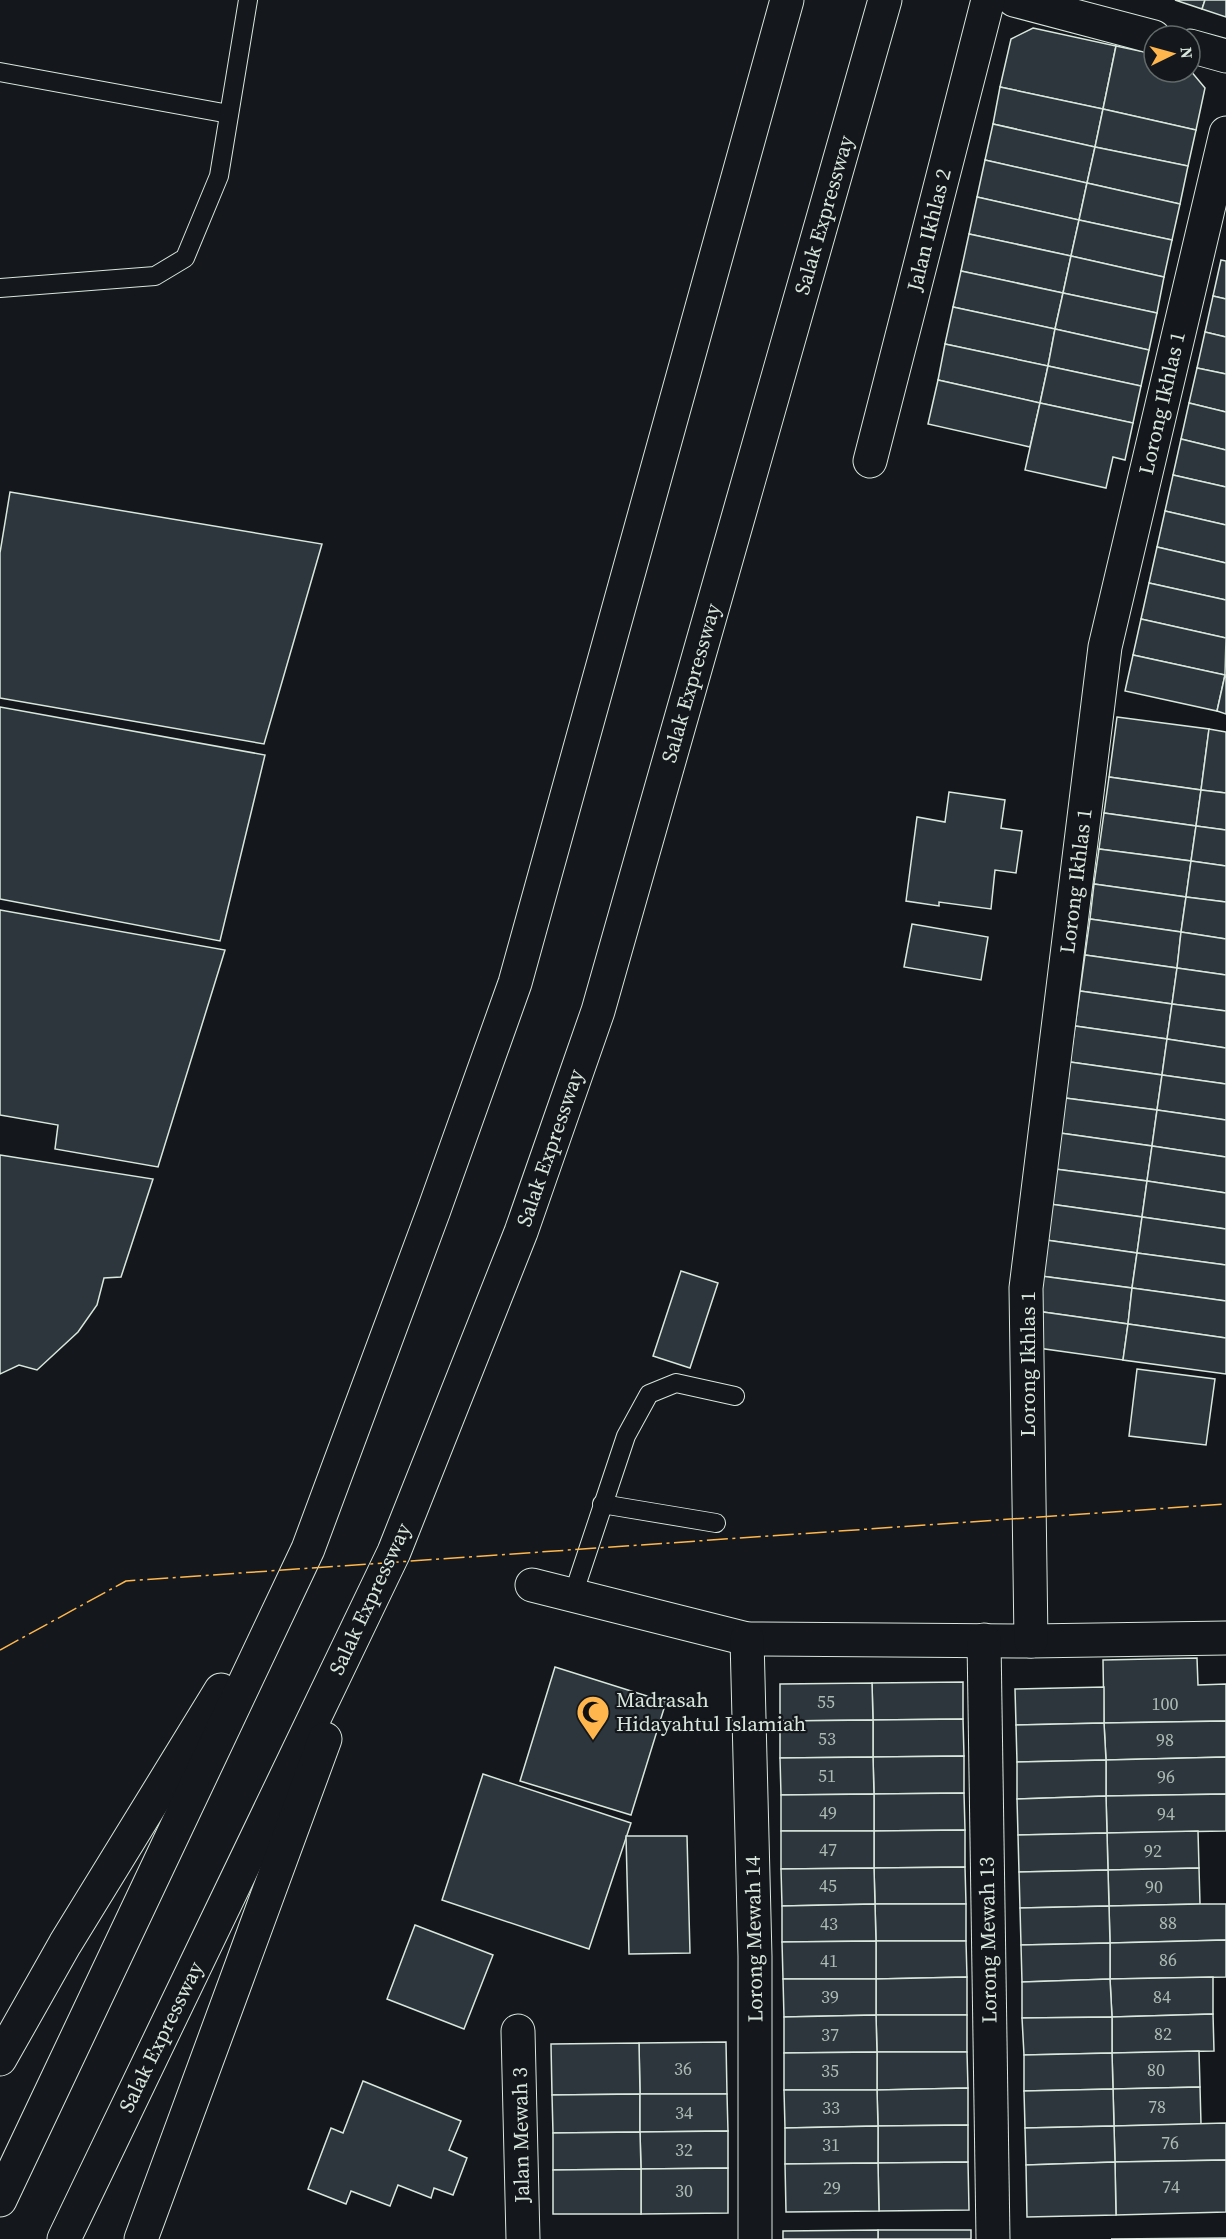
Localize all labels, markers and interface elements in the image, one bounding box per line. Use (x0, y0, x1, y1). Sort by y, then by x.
north arrow (1142, 24, 1202, 84)
text: N (1175, 46, 1198, 60)
street label: Salak Expressway (787, 131, 860, 298)
street label: Jalan Ikhlas 2 (899, 166, 958, 295)
street label: Lorong Ikhlas 1 (1131, 329, 1192, 477)
street label: Salak Expressway (654, 599, 727, 766)
street label: Lorong Ikhlas 1 (1052, 807, 1099, 955)
street label: Salak Expressway (509, 1065, 590, 1230)
street label: Lorong Ikhlas 1 (1013, 1291, 1042, 1437)
street label: Salak Expressway (322, 1518, 418, 1680)
place label: Madrasah Hidayahtul Islamiah (616, 1685, 806, 1738)
house number: 55 (817, 1689, 835, 1714)
house number: 100 (1152, 1691, 1179, 1716)
mosque icon: Madrasah Hidayahtul Islamiah (575, 1694, 611, 1741)
house number: 53 (818, 1726, 836, 1751)
house number: 98 (1156, 1727, 1174, 1752)
house number: 51 (818, 1763, 836, 1788)
house number: 96 (1157, 1764, 1175, 1789)
house number: 49 (819, 1800, 837, 1825)
house number: 94 (1157, 1801, 1175, 1826)
house number: 47 (819, 1837, 837, 1862)
house number: 92 (1144, 1838, 1162, 1863)
street label: Lorong Mewah 14 (738, 1855, 769, 2023)
street label: Lorong Mewah 13 (972, 1856, 1003, 2024)
house number: 45 (819, 1873, 837, 1898)
house number: 90 (1145, 1874, 1163, 1899)
house number: 88 (1159, 1910, 1177, 1935)
house number: 43 (820, 1911, 838, 1936)
house number: 86 (1159, 1947, 1177, 1972)
house number: 41 (820, 1948, 838, 1973)
street label: Salak Expressway (111, 1956, 210, 2117)
house number: 39 (821, 1984, 839, 2009)
house number: 84 (1153, 1984, 1171, 2009)
house number: 82 (1154, 2021, 1172, 2046)
house number: 37 (821, 2022, 839, 2047)
house number: 36 (674, 2056, 692, 2081)
house number: 80 (1147, 2057, 1165, 2082)
house number: 35 (821, 2058, 839, 2083)
street label: Jalan Mewah 3 (505, 2067, 536, 2204)
house number: 78 (1148, 2094, 1166, 2119)
house number: 33 (822, 2095, 840, 2120)
house number: 34 (675, 2100, 693, 2125)
house number: 76 (1161, 2130, 1179, 2155)
house number: 31 (822, 2132, 840, 2157)
house number: 32 (675, 2137, 693, 2162)
house number: 74 (1162, 2174, 1180, 2199)
house number: 29 (823, 2175, 841, 2200)
house number: 30 (675, 2178, 693, 2203)

